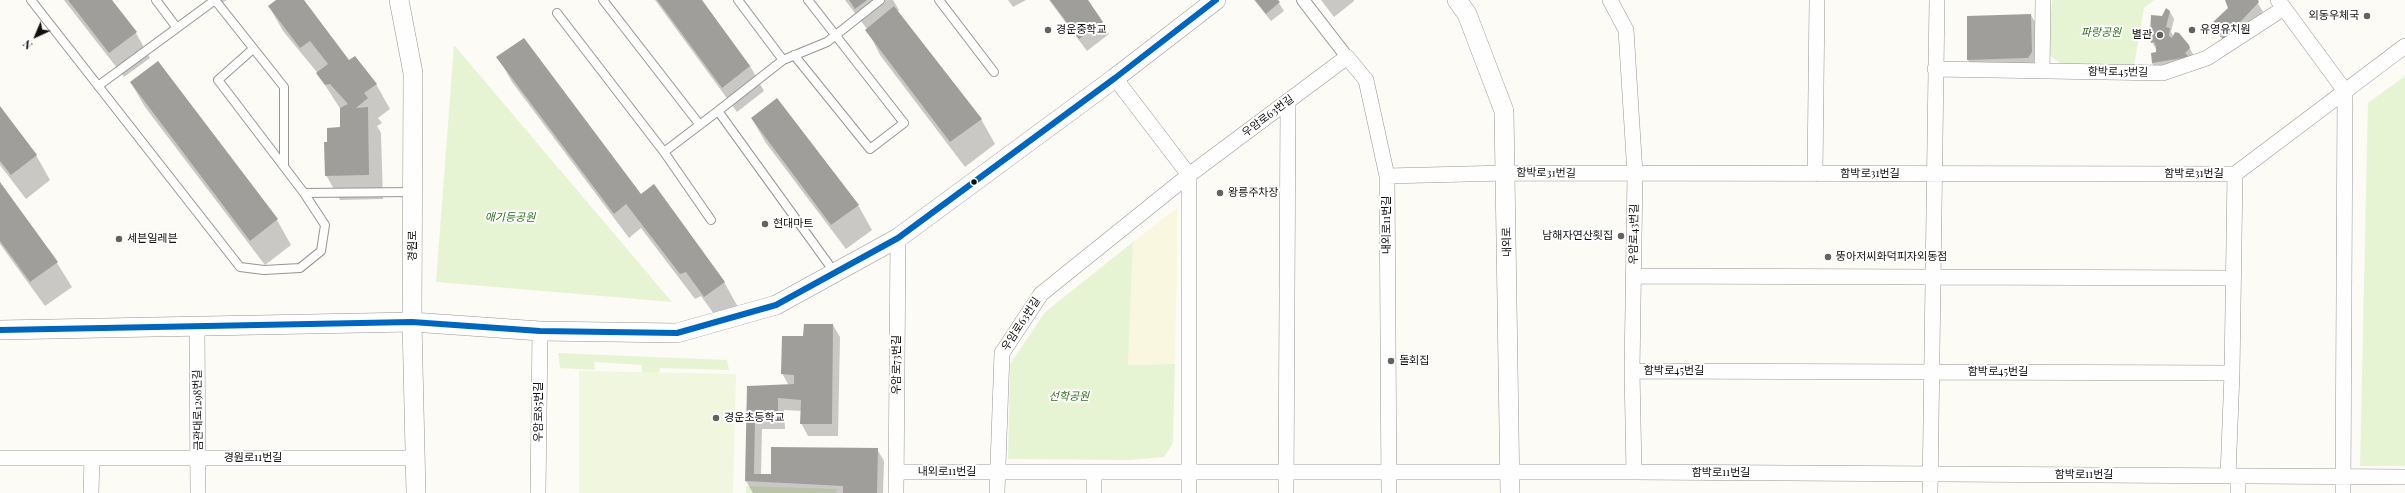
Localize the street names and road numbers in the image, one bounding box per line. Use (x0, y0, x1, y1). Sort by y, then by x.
street label: 함박로45번길 (2088, 65, 2148, 79)
street label: 우암로63번길 (1240, 92, 1296, 140)
street label: 함박로31번길 (1516, 166, 1576, 180)
street label: 함박로31번길 (1840, 167, 1900, 181)
street label: 함박로31번길 (2164, 167, 2224, 181)
street label: 내외로11번길 (1380, 196, 1394, 254)
street label: 우암로43번길 (1627, 203, 1641, 265)
street label: 내외로 (1500, 227, 1514, 257)
street label: 경원로 (406, 231, 420, 261)
street label: 우암로63번길 (999, 295, 1043, 353)
street label: 우암로73번길 (890, 335, 904, 395)
street label: 함박로45번길 (1644, 364, 1704, 378)
street label: 함박로45번길 (1968, 365, 2028, 379)
street label: 금관대로1298번길 (191, 369, 205, 451)
street label: 우암로85번길 (532, 382, 546, 442)
street label: 경원로11번길 (224, 451, 282, 465)
street label: 내외로11번길 (918, 465, 976, 479)
street label: 함박로11번길 (1692, 466, 1750, 480)
street label: 함박로11번길 (2055, 468, 2113, 482)

